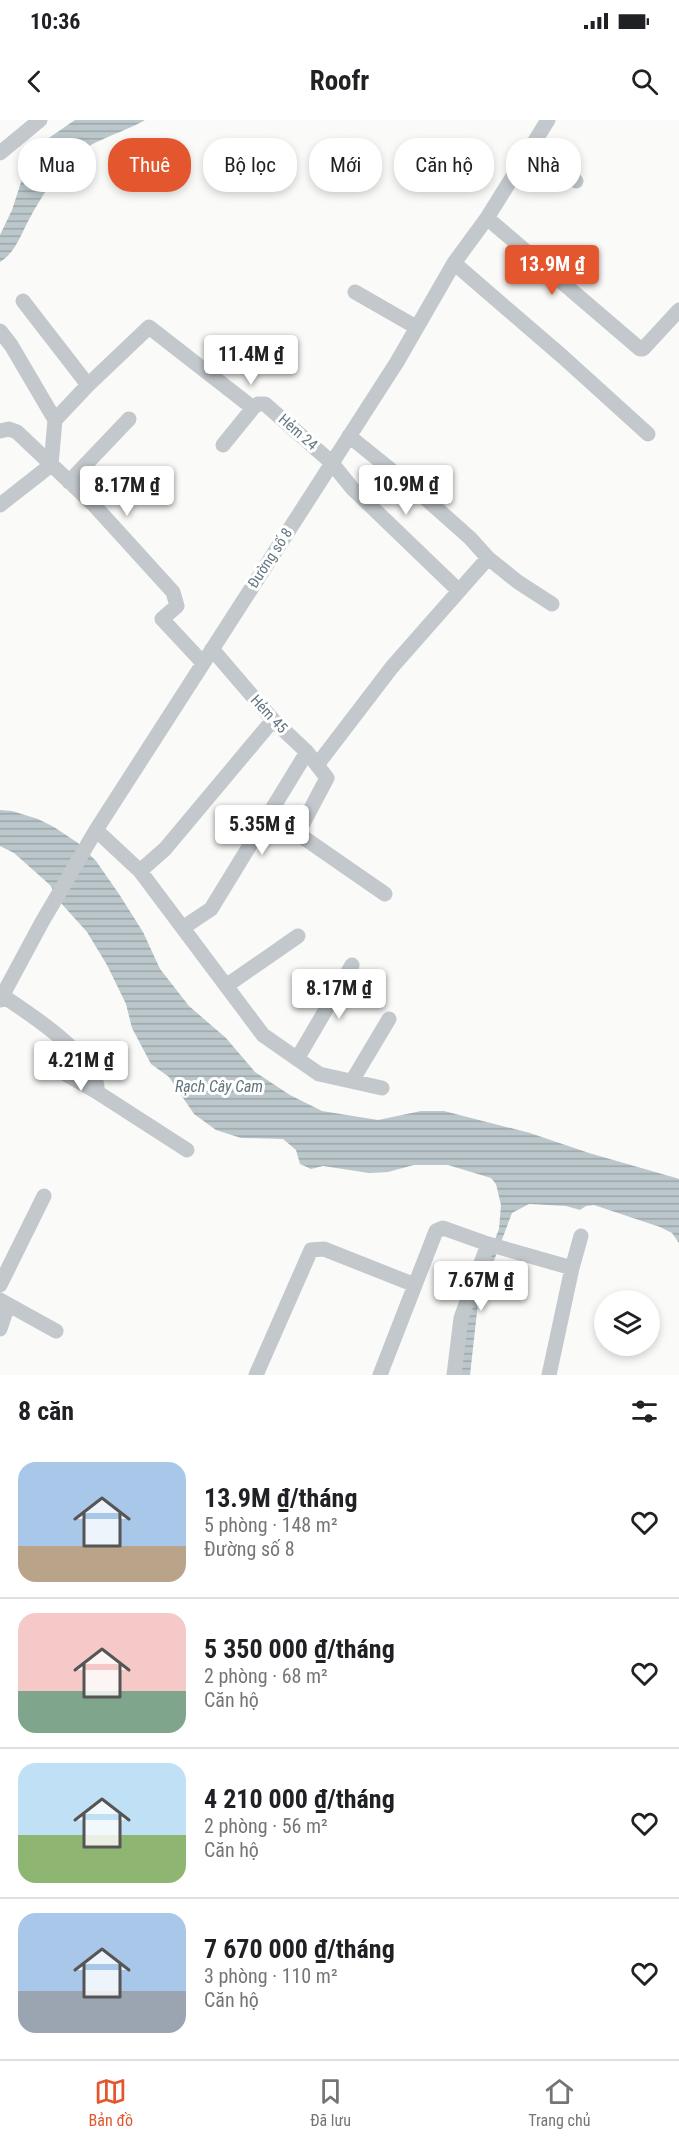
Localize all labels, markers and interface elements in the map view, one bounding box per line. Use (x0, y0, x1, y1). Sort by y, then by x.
text: 10:36 (30, 9, 81, 34)
icon: back (18, 65, 51, 98)
text: Roofr (310, 65, 369, 97)
icon: search (628, 65, 661, 98)
chip: Mua (18, 138, 96, 192)
chip: Thuê (108, 138, 191, 192)
chip: Bộ lọc (203, 138, 297, 192)
chip: Mới (309, 138, 382, 192)
chip: Căn hộ (394, 138, 494, 192)
chip: Nhà (506, 138, 581, 192)
pin: 13.9M ₫ (497, 245, 607, 296)
text: 13.9M ₫ (519, 252, 585, 276)
pin: 11.4M ₫ (196, 335, 306, 386)
text: 11.4M ₫ (218, 342, 284, 366)
street label: Hẻm 24 (275, 410, 321, 454)
pin: 10.9M ₫ (351, 465, 461, 516)
pin: 8.17M ₫ (72, 466, 182, 517)
text: 10.9M ₫ (373, 472, 439, 496)
text: 8.17M ₫ (94, 473, 160, 497)
street label: Đường số 8 (244, 525, 296, 591)
street label: Hẻm 45 (247, 691, 291, 737)
pin: 5.35M ₫ (207, 805, 317, 856)
text: 5.35M ₫ (229, 812, 295, 836)
pin: 8.17M ₫ (284, 969, 394, 1020)
text: 8.17M ₫ (306, 976, 372, 1000)
pin: 4.21M ₫ (26, 1041, 136, 1092)
text: 4.21M ₫ (48, 1048, 114, 1072)
water label: Rạch Cây Cam (175, 1077, 263, 1096)
pin: 7.67M ₫ (426, 1261, 536, 1312)
text: 7.67M ₫ (448, 1268, 514, 1292)
map controls (594, 1290, 660, 1356)
button: layers (594, 1290, 660, 1356)
icon: filters (628, 1395, 661, 1428)
text: 8 căn (18, 1396, 74, 1426)
text: 13.9M ₫/tháng (204, 1483, 358, 1513)
icon: home (66, 1486, 138, 1558)
icon: heart (628, 1506, 661, 1539)
text: 5 phòng · 148 m² (204, 1513, 338, 1537)
text: Đường số 8 (204, 1537, 295, 1561)
text: 5 350 000 ₫/tháng (204, 1634, 395, 1664)
icon: home (66, 1637, 138, 1709)
icon: heart (628, 1657, 661, 1690)
text: 2 phòng · 68 m² (204, 1664, 328, 1688)
text: Căn hộ (204, 1688, 259, 1712)
text: 4 210 000 ₫/tháng (204, 1784, 395, 1814)
icon: home (66, 1787, 138, 1859)
icon: heart (628, 1807, 661, 1840)
text: 2 phòng · 56 m² (204, 1814, 328, 1838)
text: Căn hộ (204, 1838, 259, 1862)
text: 7 670 000 ₫/tháng (204, 1934, 395, 1964)
icon: home (66, 1937, 138, 2009)
icon: heart (628, 1957, 661, 1990)
text: 3 phòng · 110 m² (204, 1964, 338, 1988)
text: Căn hộ (204, 1988, 259, 2012)
tab: Bản đồ (89, 2075, 133, 2130)
tab: Đã lưu (310, 2075, 351, 2130)
tab: Trang chủ (528, 2075, 590, 2130)

